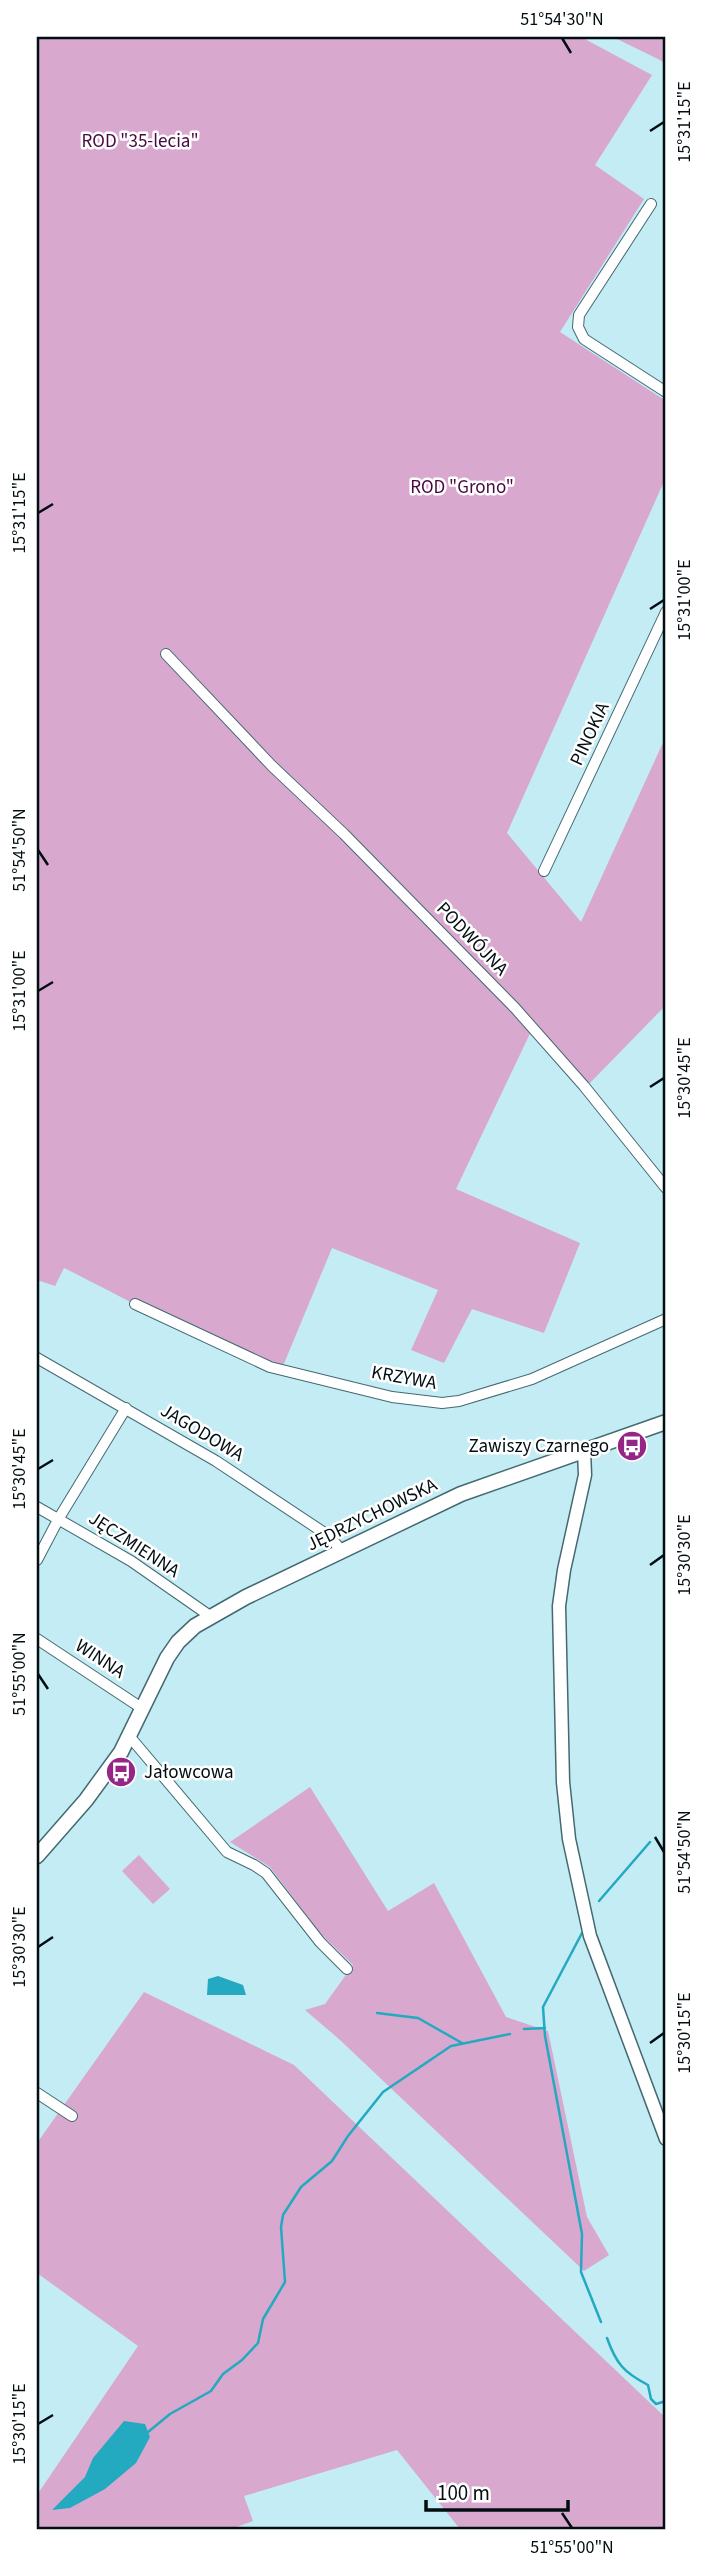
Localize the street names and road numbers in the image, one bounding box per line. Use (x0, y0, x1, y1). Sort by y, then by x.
street label: PINOKIA (564, 697, 617, 770)
street label: PODWÓJNA (430, 896, 515, 982)
street label: KRZYWA (369, 1359, 439, 1397)
street label: JAGODOWA (155, 1397, 249, 1469)
street label: JĘDRZYCHOWSKA (302, 1471, 442, 1558)
street label: JĘCZMIENNA (83, 1505, 185, 1585)
street label: WINNA (70, 1633, 131, 1686)

